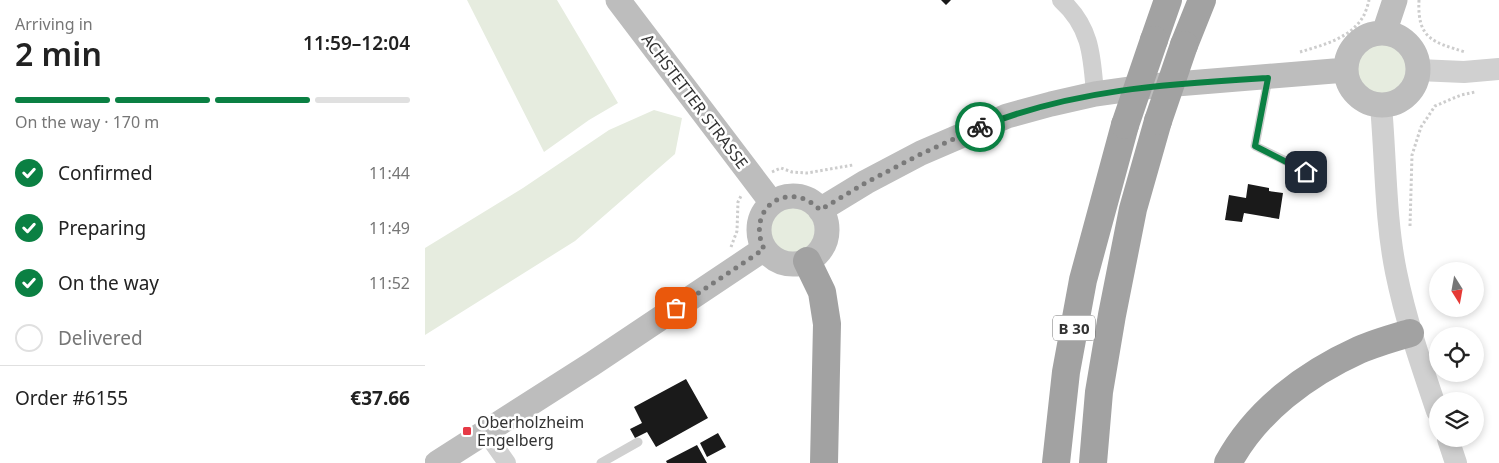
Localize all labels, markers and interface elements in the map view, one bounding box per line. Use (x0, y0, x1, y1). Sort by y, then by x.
text: Arriving in (15, 13, 93, 35)
street label: ACHSTETTER STRASSE (637, 29, 753, 173)
text: 11:59–12:04 (303, 30, 410, 56)
text: 2 min (15, 32, 102, 75)
courier (955, 102, 1005, 152)
text: On the way · 170 m (15, 111, 159, 133)
icon: bike (966, 113, 994, 141)
pin (1285, 151, 1327, 193)
icon: home (1292, 158, 1320, 186)
icon: check (15, 159, 43, 187)
text: Confirmed (58, 160, 153, 186)
text: 11:44 (369, 162, 410, 184)
icon: check (15, 214, 43, 242)
text: Preparing (58, 215, 146, 241)
text: 11:49 (369, 217, 410, 239)
north arrow (1429, 262, 1484, 318)
map controls (1429, 262, 1484, 447)
icon: check (15, 269, 43, 297)
text: On the way (58, 270, 159, 296)
text: 11:52 (369, 272, 410, 294)
pin (655, 287, 697, 329)
icon: bag (662, 294, 690, 322)
road number: B 30 (1053, 316, 1095, 340)
text: Delivered (58, 325, 143, 351)
button: locate (1429, 327, 1484, 382)
text: Order #6155 (15, 385, 128, 411)
text: €37.66 (350, 385, 410, 411)
button: layers (1429, 392, 1484, 447)
place label: Oberholzheim Engelberg (477, 411, 584, 451)
marker: Oberholzheim Engelberg (461, 425, 473, 437)

